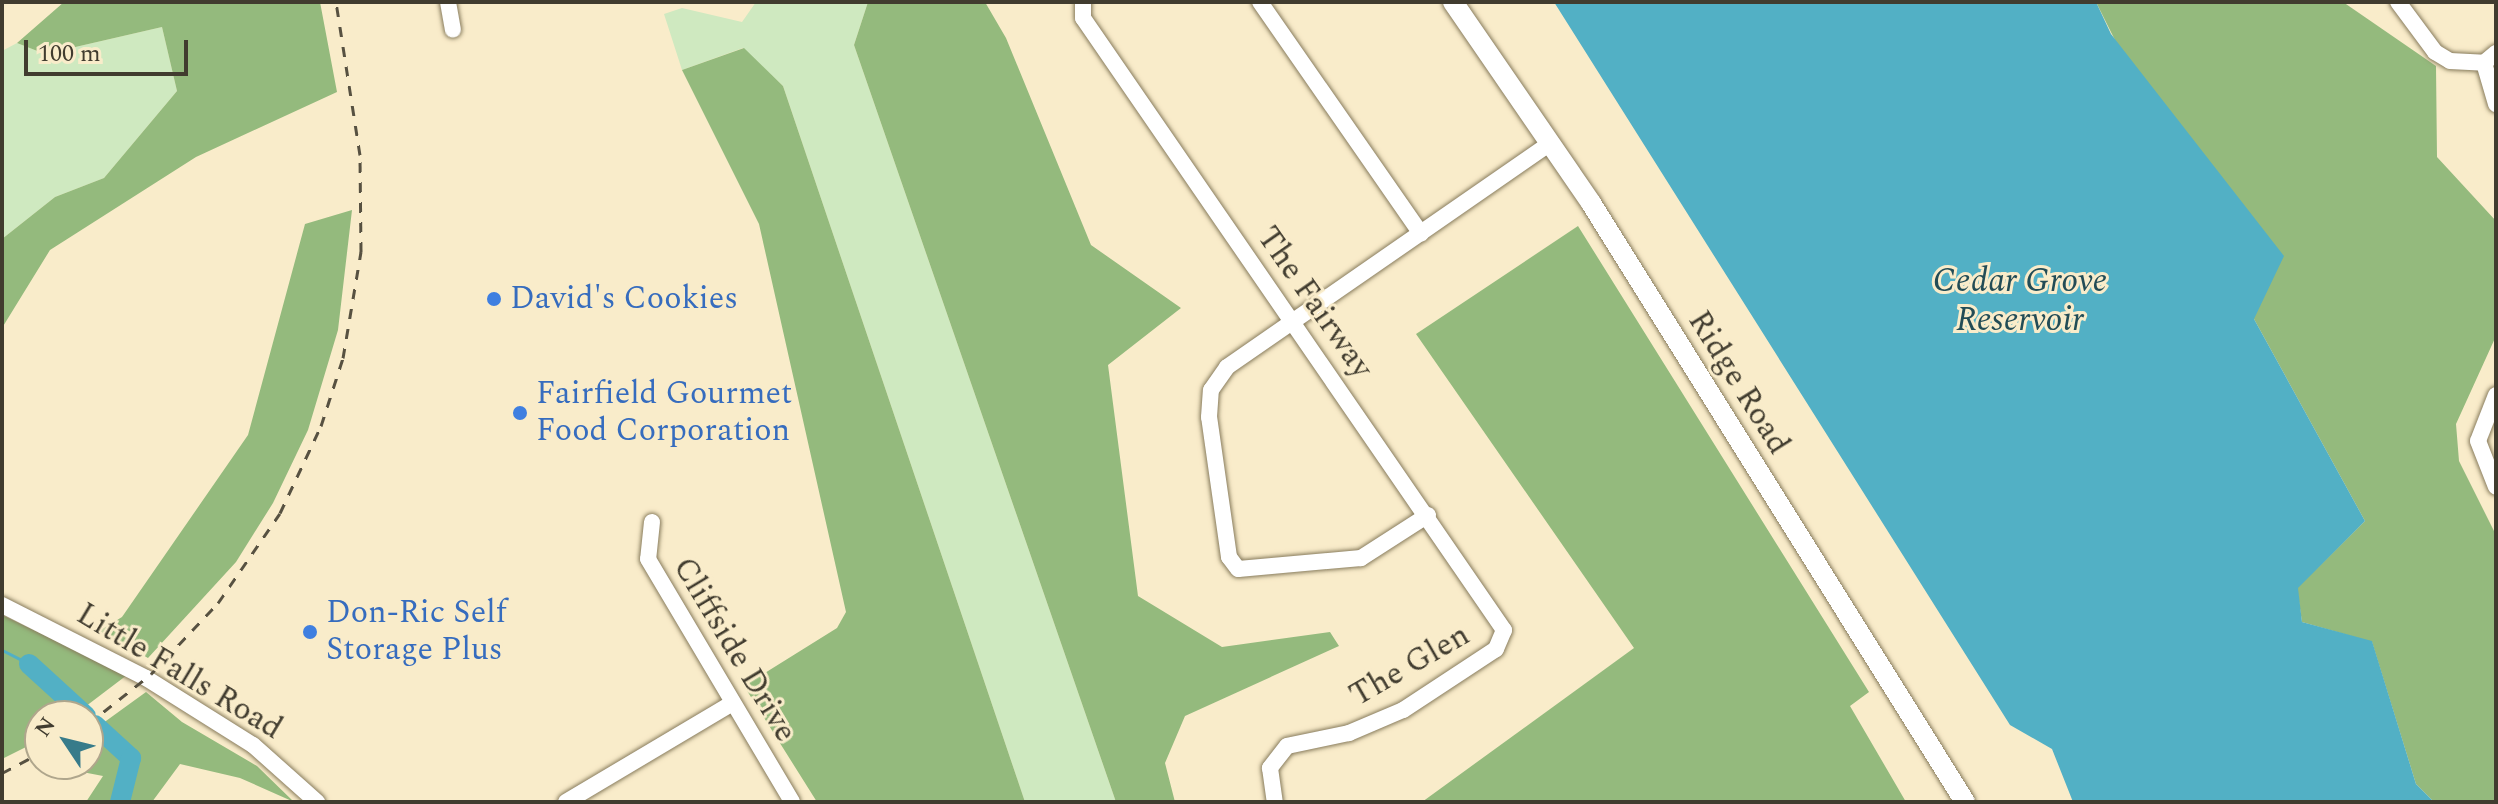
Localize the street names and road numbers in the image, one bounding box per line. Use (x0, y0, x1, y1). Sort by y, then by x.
street label: The Fairway (1248, 220, 1380, 386)
street label: Ridge Road (1679, 304, 1797, 462)
street label: Cliffside Drive (664, 551, 804, 749)
street label: Little Falls Road (69, 596, 289, 748)
street label: The Glen (1343, 616, 1477, 716)

